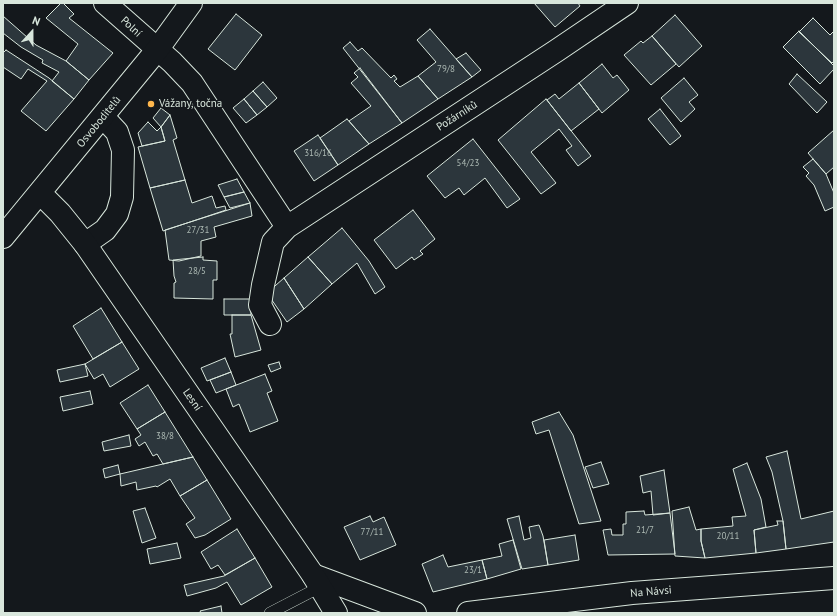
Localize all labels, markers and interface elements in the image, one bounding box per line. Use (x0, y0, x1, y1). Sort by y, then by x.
north arrow (12, 12, 52, 52)
text: N (30, 13, 42, 29)
street label: Polní (118, 14, 144, 40)
house number: 79/8 (437, 64, 455, 74)
street label: Osvoboditelů (74, 94, 124, 150)
place label: Vážany, točna (159, 97, 222, 111)
street label: Požárníků (434, 98, 480, 134)
marker: Vážany, točna (146, 99, 156, 109)
house number: 316/16 (304, 148, 332, 158)
house number: 54/23 (457, 158, 479, 168)
house number: 27/31 (187, 225, 209, 235)
house number: 28/5 (188, 266, 206, 276)
street label: Lesní (180, 386, 204, 414)
house number: 38/8 (156, 431, 174, 441)
house number: 21/7 (636, 525, 654, 535)
house number: 77/11 (361, 527, 383, 537)
house number: 20/11 (717, 531, 739, 541)
house number: 23/1 (464, 565, 482, 575)
street label: Na Návsi (630, 584, 672, 600)

